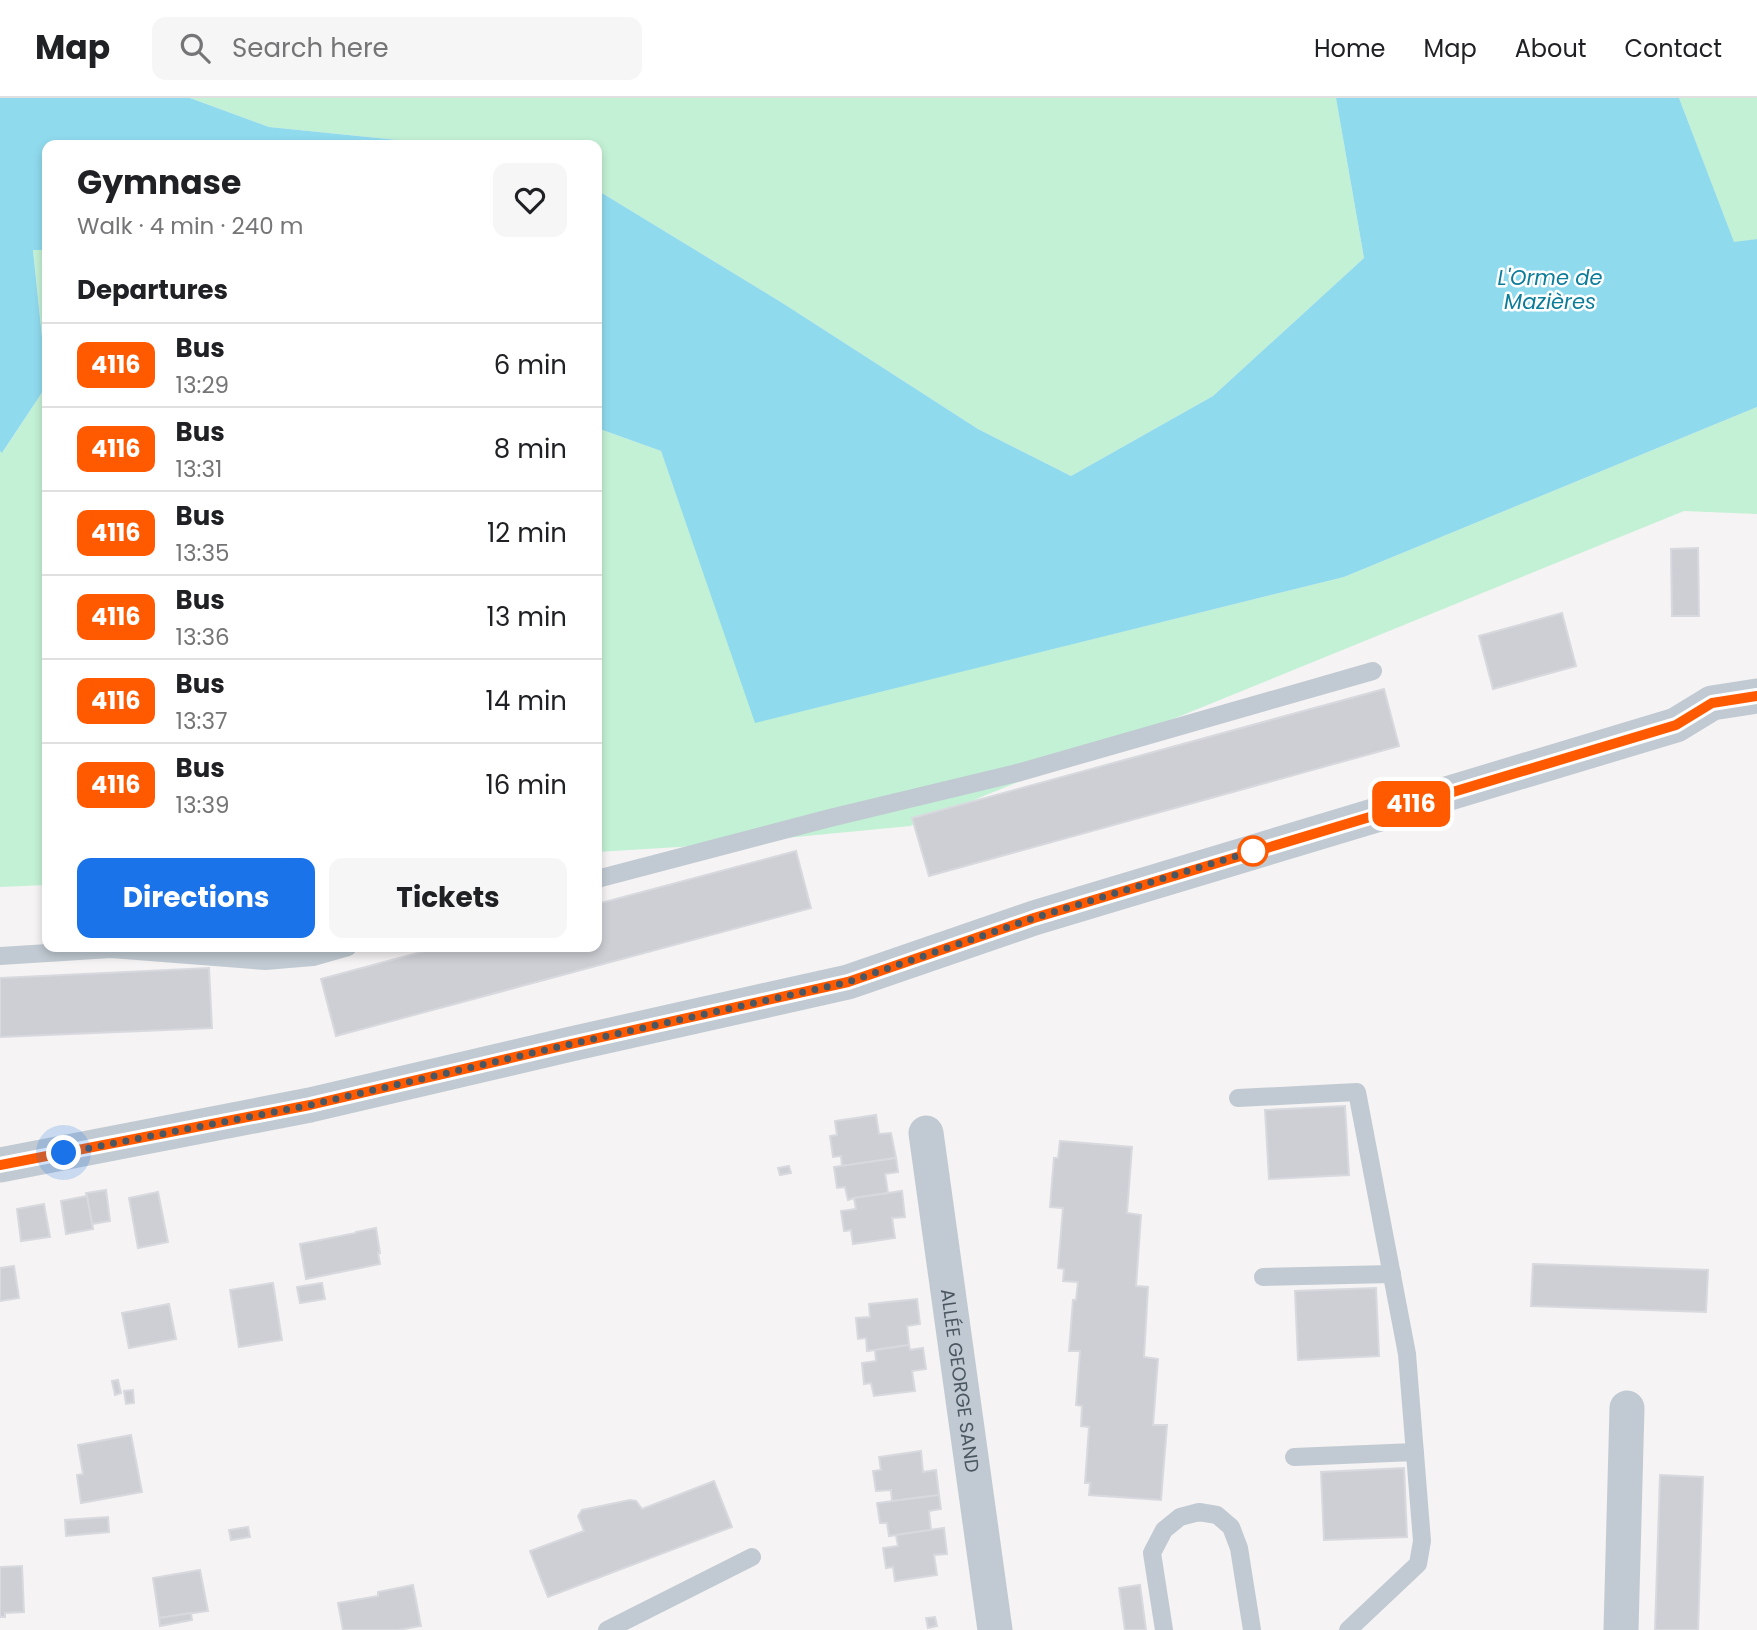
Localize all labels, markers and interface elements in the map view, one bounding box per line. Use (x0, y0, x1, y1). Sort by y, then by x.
search box (152, 17, 642, 80)
text: Map (35, 24, 110, 71)
icon: search (176, 29, 214, 67)
text: Search here (232, 30, 389, 66)
text: Home (1314, 32, 1386, 65)
text: Map (1424, 32, 1477, 65)
text: About (1515, 32, 1586, 65)
text: Contact (1624, 32, 1722, 65)
text: Gymnase (77, 159, 241, 206)
button: heart (493, 163, 567, 237)
text: Walk · 4 min · 240 m (77, 210, 303, 242)
water label: L'Orme de Mazières (1498, 263, 1602, 316)
text: Departures (77, 272, 228, 308)
text: Bus (176, 330, 225, 366)
text: 6 min (494, 347, 567, 383)
text: 4116 (91, 348, 141, 381)
text: 13:29 (176, 369, 229, 401)
text: Bus (176, 414, 225, 450)
text: 8 min (494, 431, 567, 467)
text: 4116 (91, 432, 141, 465)
text: 13:31 (176, 453, 222, 485)
text: Bus (176, 498, 225, 534)
text: 12 min (487, 515, 567, 551)
text: 4116 (91, 516, 141, 549)
text: 13:35 (176, 537, 229, 569)
text: Bus (176, 582, 225, 618)
text: 13 min (487, 599, 567, 635)
text: 4116 (91, 600, 141, 633)
text: 13:36 (176, 621, 230, 653)
text: Bus (176, 666, 225, 702)
text: 14 min (486, 683, 567, 719)
text: 4116 (91, 684, 141, 717)
text: 13:37 (176, 705, 228, 737)
text: Bus (176, 750, 225, 786)
text: 16 min (485, 767, 567, 803)
text: 4116 (91, 768, 141, 801)
line badge: 4116 (1362, 781, 1460, 827)
text: 4116 (1386, 787, 1436, 820)
text: 13:39 (176, 789, 229, 821)
unlabelled marker (1238, 836, 1268, 866)
button: Directions (77, 858, 315, 938)
button: Tickets (329, 858, 567, 938)
your location (46, 1135, 81, 1170)
street label: ALLÉE GEORGE SAND (934, 1287, 986, 1474)

